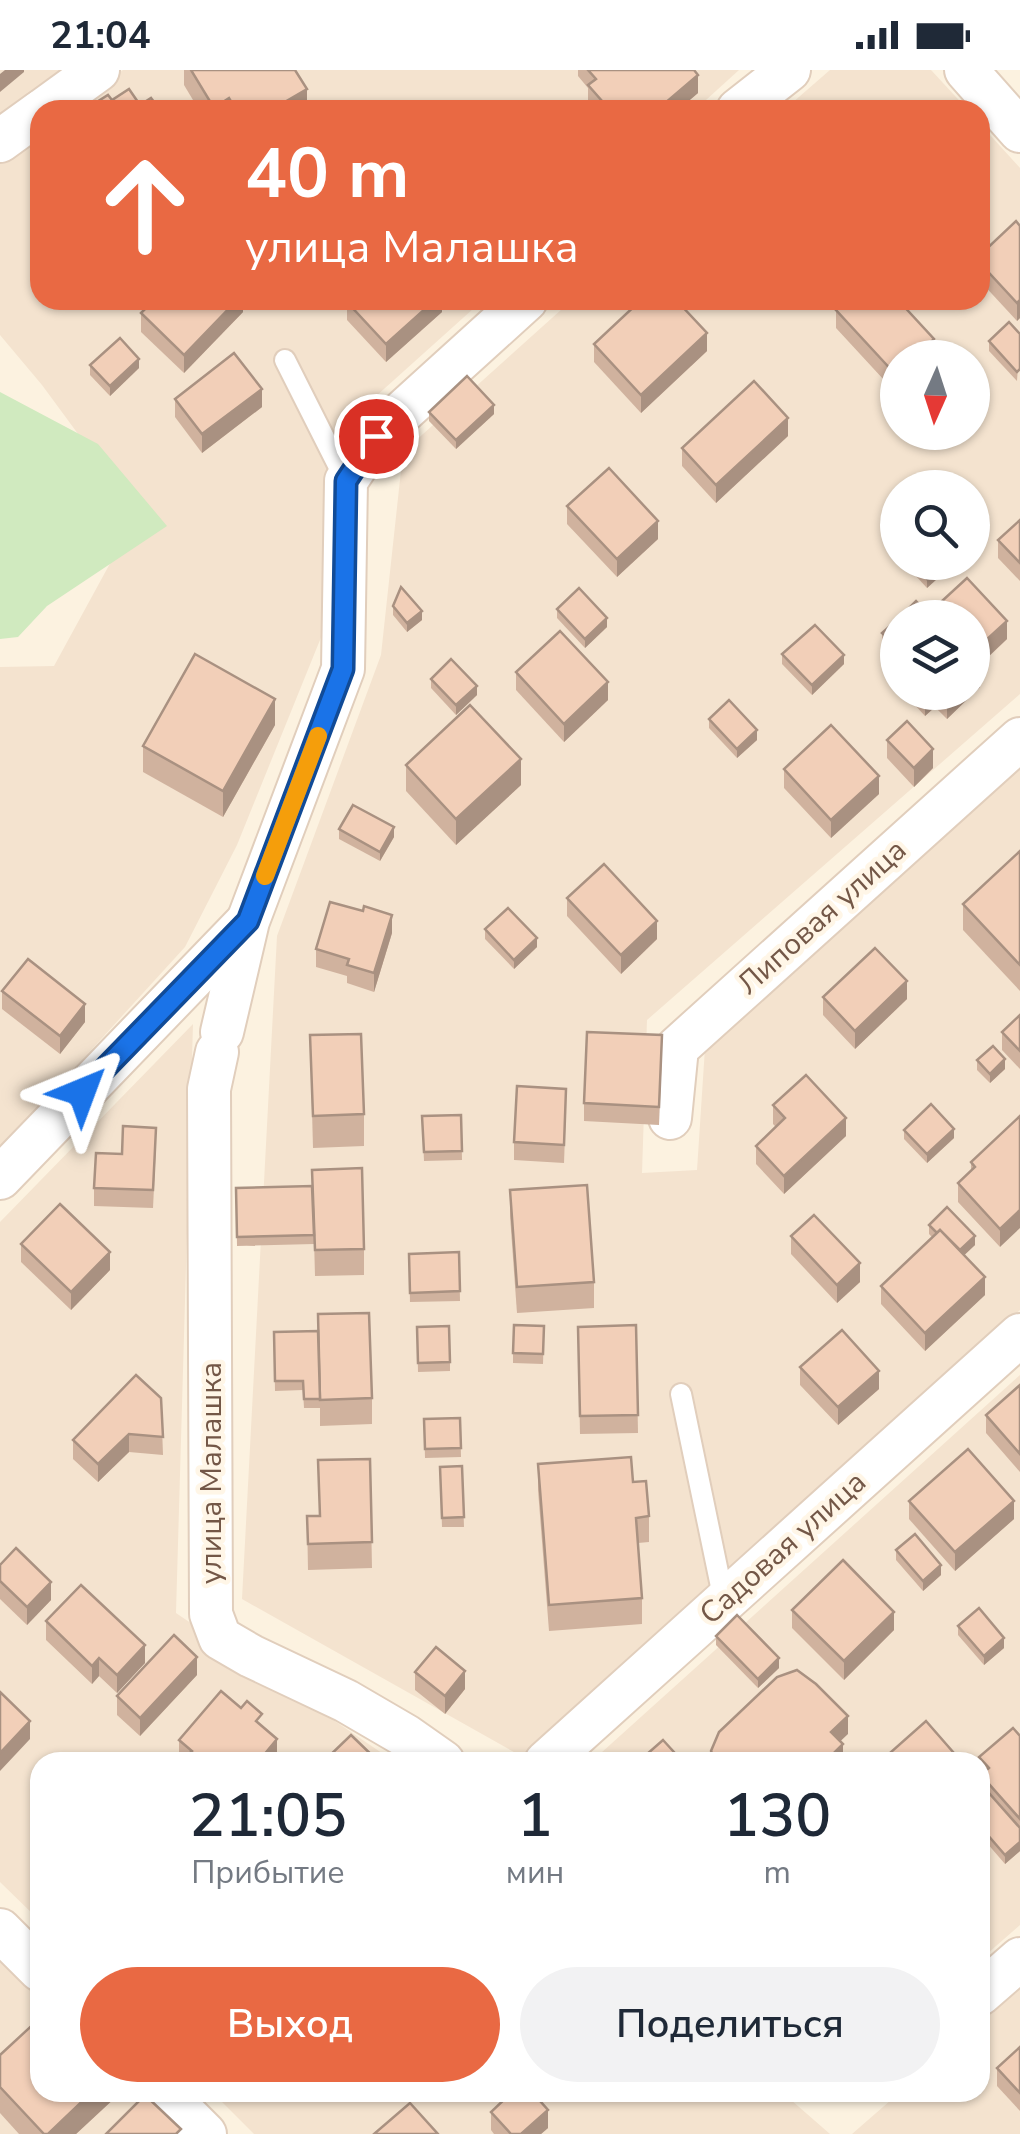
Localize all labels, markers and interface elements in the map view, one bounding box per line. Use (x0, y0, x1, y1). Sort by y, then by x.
text: 21:04 (50, 10, 151, 61)
text: 40 m (245, 126, 409, 222)
icon: ahead (80, 140, 210, 270)
text: улица Малашка (245, 217, 579, 278)
north arrow (880, 340, 990, 450)
map controls (880, 340, 990, 710)
pin (334, 394, 419, 479)
icon: arrive (349, 409, 404, 464)
button: search (880, 470, 990, 580)
button: layers (880, 600, 990, 710)
street label: Липовая улица (729, 830, 915, 1004)
position arrow (30, 1040, 134, 1144)
street label: улица Малашка (191, 1362, 232, 1584)
street label: Садовая улица (691, 1462, 875, 1634)
text: 21:05 (189, 1775, 347, 1857)
text: 1 (517, 1775, 553, 1857)
text: 130 (723, 1775, 831, 1857)
text: Прибытие (191, 1851, 345, 1894)
text: мин (506, 1851, 564, 1894)
text: m (763, 1851, 791, 1894)
button: Выход (80, 1967, 500, 2082)
button: Поделиться (520, 1967, 940, 2082)

